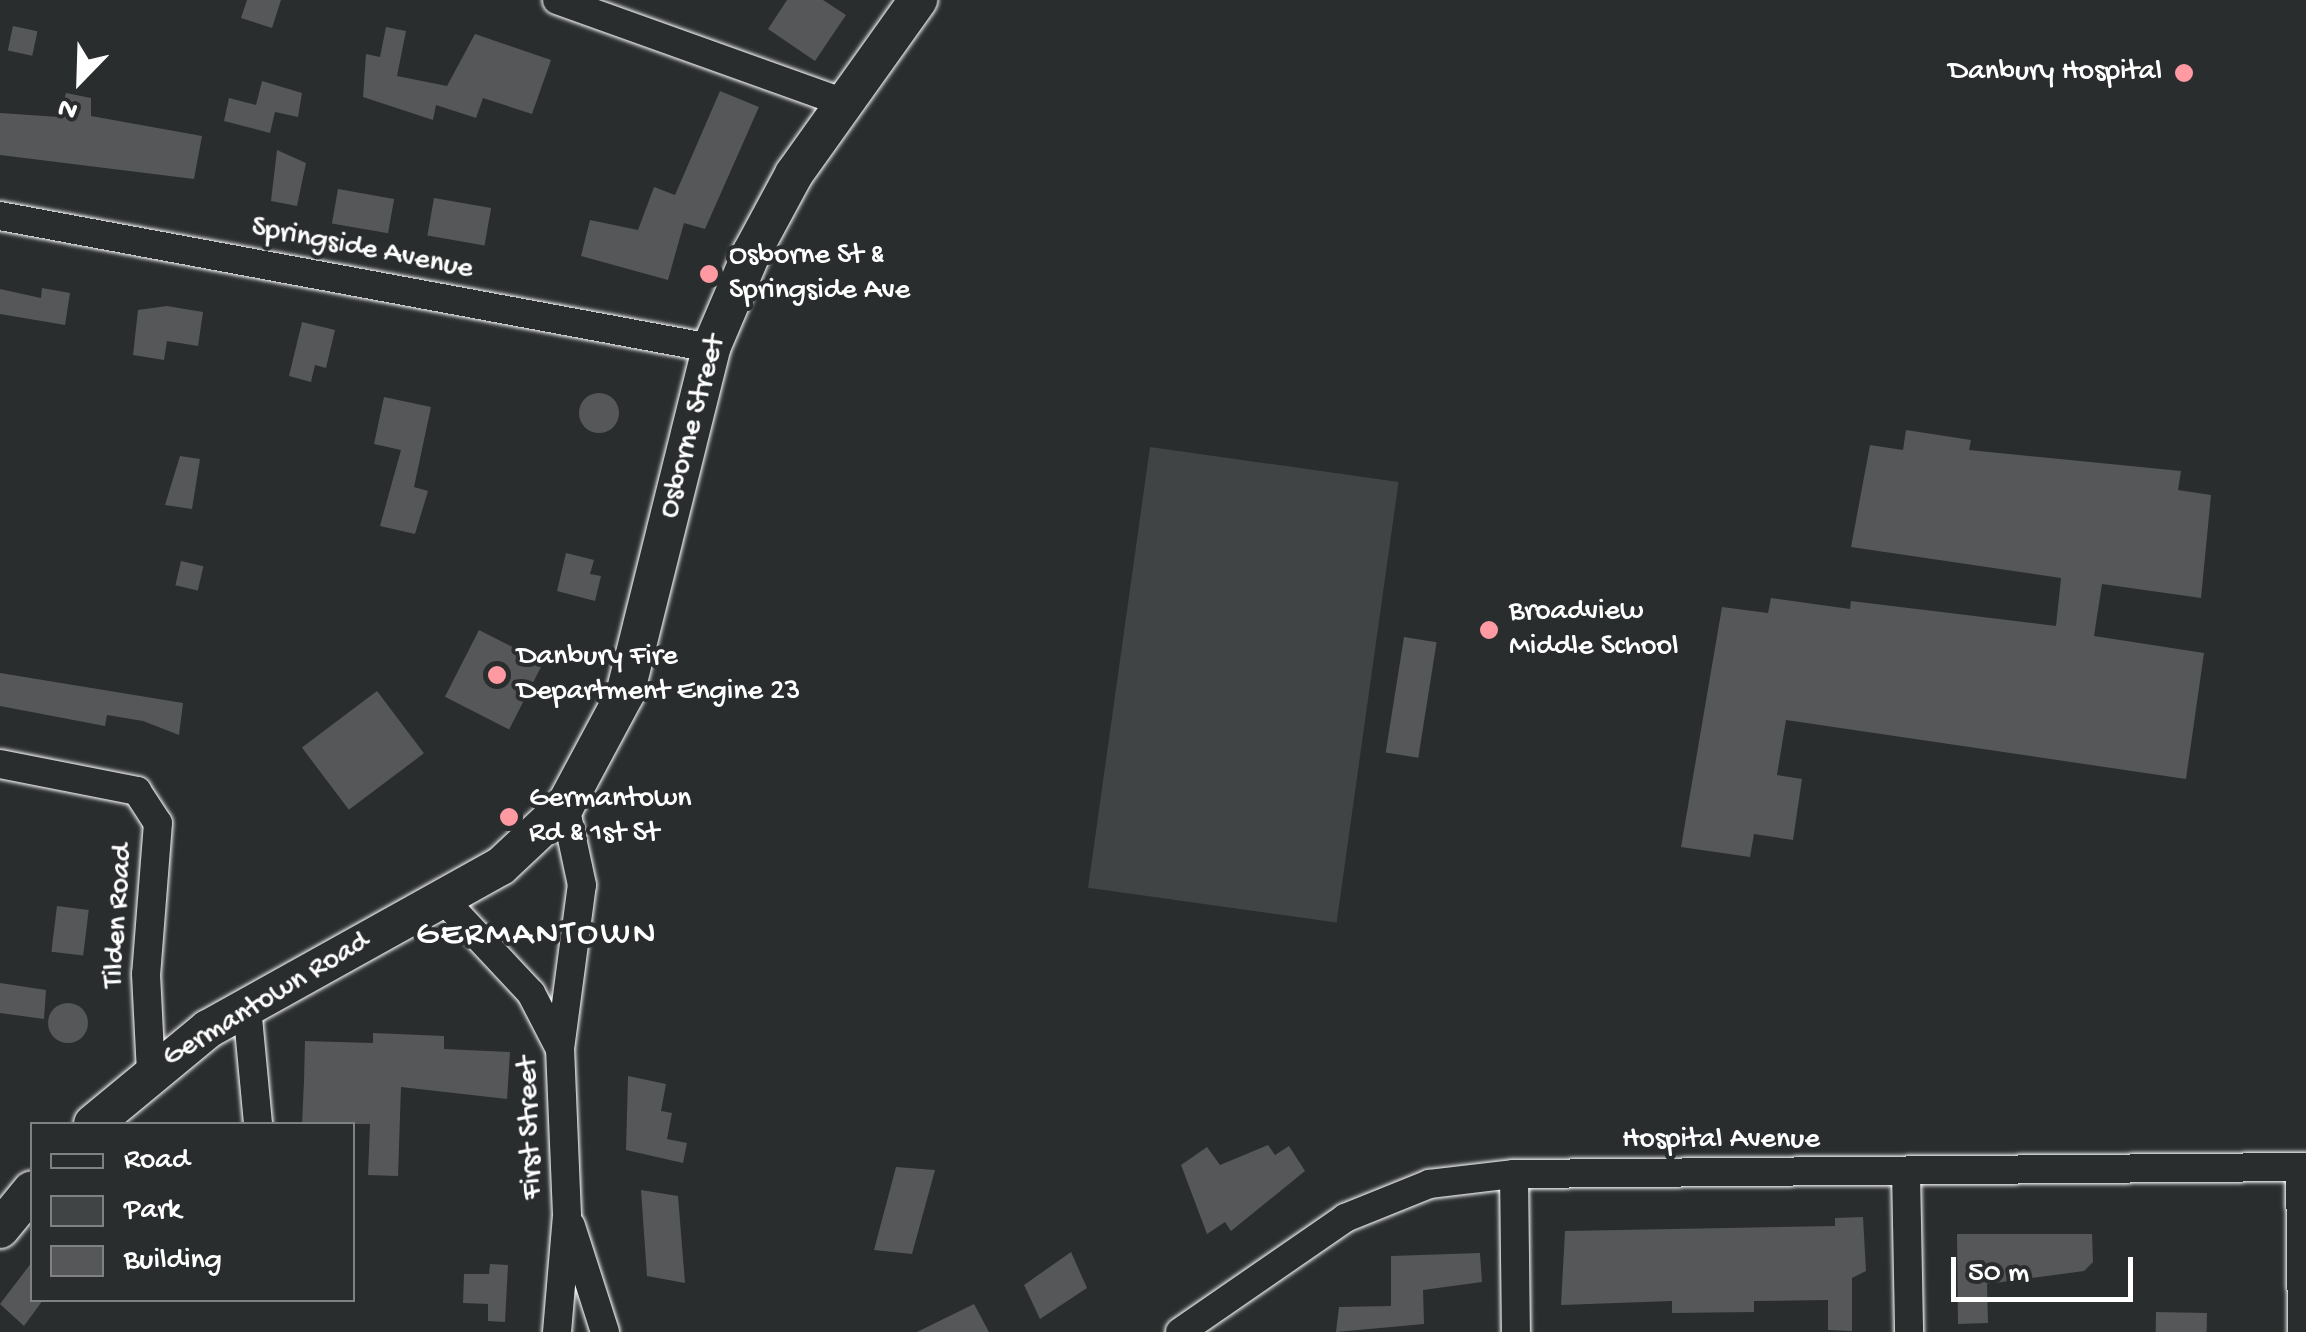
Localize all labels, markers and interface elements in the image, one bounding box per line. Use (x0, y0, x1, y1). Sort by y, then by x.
north arrow (30, 30, 130, 130)
place label: Danbury Hospital (1949, 55, 2162, 91)
marker: Danbury Hospital (2171, 60, 2197, 86)
text: N (53, 89, 83, 127)
street label: Springside Avenue (248, 211, 476, 289)
place label: Osborne St & Springside Ave (729, 239, 910, 310)
marker: Osborne St & Springside Ave (698, 263, 720, 285)
street label: Osborne Street (652, 332, 736, 522)
place label: Broadview Middle School (1509, 595, 1679, 666)
marker: Broadview Middle School (1478, 619, 1500, 641)
place label: Danbury Fire Department Engine 23 (517, 640, 800, 710)
marker: Danbury Fire Department Engine 23 (486, 664, 508, 686)
place label: Germantown Rd & 1st St (529, 782, 692, 852)
marker: Germantown Rd & 1st St (498, 806, 520, 828)
street label: Tilden Road (97, 843, 143, 989)
district label: GERMANTOWN (416, 915, 658, 957)
street label: Germantown Road (157, 925, 377, 1077)
street label: First Street (512, 1056, 552, 1200)
legend (30, 1122, 355, 1302)
street label: Hospital Avenue (1622, 1123, 1820, 1159)
text: Road (124, 1144, 190, 1179)
text: Park (124, 1194, 181, 1229)
scale bar (1956, 1237, 2138, 1299)
text: Building (124, 1244, 222, 1279)
text: 50 m (1968, 1257, 2029, 1292)

